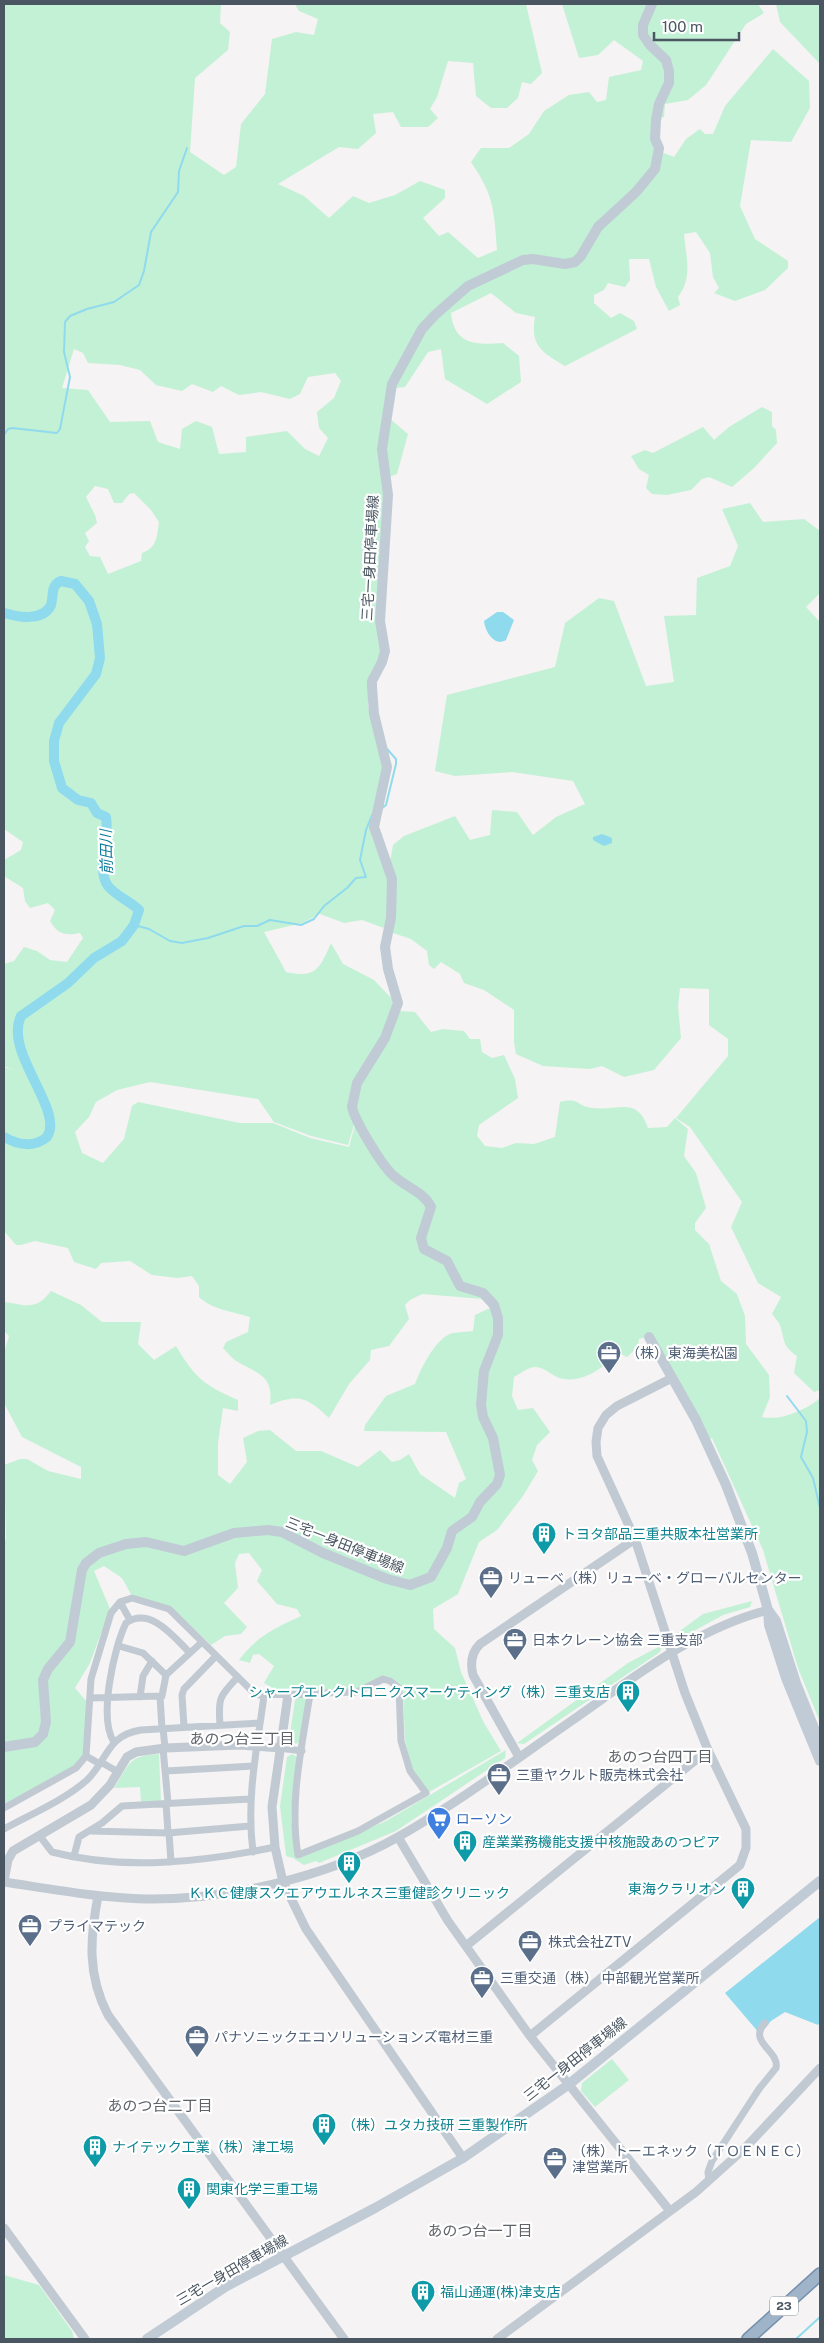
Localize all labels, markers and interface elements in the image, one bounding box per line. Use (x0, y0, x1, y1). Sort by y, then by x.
scale bar (654, 10, 739, 42)
text: 100 m (662, 18, 703, 35)
street label: 三宅一身田停車場線 (359, 495, 381, 621)
water label: 前田川 (97, 827, 115, 875)
office icon: （株）東海美松園 (596, 1340, 622, 1374)
place label: （株）東海美松園 (626, 1345, 738, 1361)
street label: 三宅一身田停車場線 (284, 1514, 406, 1576)
building icon: トヨタ部品三重共販本社営業所 (531, 1521, 557, 1555)
place label: トヨタ部品三重共販本社営業所 (562, 1526, 758, 1542)
office icon: リューベ（株）リューベ・グローバルセンター (478, 1565, 504, 1599)
place label: リューベ（株）リューベ・グローバルセンター (508, 1570, 802, 1586)
office icon: 日本クレーン協会 三重支部 (502, 1627, 528, 1661)
place label: 日本クレーン協会 三重支部 (532, 1632, 703, 1648)
building icon: シャープエレクトロニクスマーケティング（株）三重支店 (615, 1679, 641, 1713)
place label: シャープエレクトロニクスマーケティング（株）三重支店 (249, 1684, 610, 1700)
district label: あのつ台三丁目 (189, 1730, 295, 1747)
district label: あのつ台四丁目 (607, 1748, 713, 1765)
office icon: 三重ヤクルト販売株式会社 (486, 1762, 512, 1796)
place label: 三重ヤクルト販売株式会社 (516, 1767, 684, 1783)
supermarket icon: ローソン (426, 1806, 452, 1840)
place label: ローソン (456, 1811, 512, 1827)
building icon: 産業業務機能支援中核施設あのつピア (452, 1829, 478, 1863)
place label: 産業業務機能支援中核施設あのつピア (482, 1834, 720, 1850)
building icon: ＫＫＣ健康スクエアウエルネス三重健診クリニック (336, 1850, 362, 1884)
building icon: 東海クラリオン (730, 1876, 756, 1910)
place label: 東海クラリオン (628, 1881, 726, 1897)
place label: ＫＫＣ健康スクエアウエルネス三重健診クリニック (188, 1885, 510, 1901)
office icon: プライマテック (17, 1913, 43, 1947)
place label: プライマテック (48, 1918, 146, 1934)
office icon: 株式会社ZTV (517, 1929, 543, 1963)
place label: 株式会社ZTV (548, 1934, 632, 1950)
office icon: 三重交通（株） 中部観光営業所 (469, 1965, 495, 1999)
place label: 三重交通（株） 中部観光営業所 (500, 1970, 699, 1986)
street label: 三宅一身田停車場線 (520, 2014, 630, 2104)
office icon: パナソニックエコソリューションズ電材三重 (184, 2024, 210, 2058)
place label: パナソニックエコソリューションズ電材三重 (214, 2029, 493, 2045)
district label: あのつ台二丁目 (107, 2097, 213, 2114)
building icon: （株）ユタカ技研 三重製作所 (311, 2112, 337, 2146)
place label: （株）ユタカ技研 三重製作所 (342, 2117, 527, 2133)
building icon: ナイテック工業（株）津工場 (82, 2134, 108, 2168)
place label: ナイテック工業（株）津工場 (112, 2139, 294, 2155)
place label: （株）トーエネック（ＴＯＥＮＥＣ） 津営業所 (572, 2143, 810, 2175)
office icon: （株）トーエネック（ＴＯＥＮＥＣ） 津営業所 (542, 2146, 568, 2180)
building icon: 関東化学三重工場 (176, 2176, 202, 2210)
place label: 関東化学三重工場 (206, 2181, 318, 2197)
district label: あのつ台一丁目 (427, 2222, 533, 2239)
street label: 三宅一身田停車場線 (173, 2232, 291, 2308)
building icon: 福山通運(株)津支店 (410, 2279, 436, 2313)
place label: 福山通運(株)津支店 (440, 2284, 561, 2300)
road number: 23 (770, 2296, 798, 2316)

